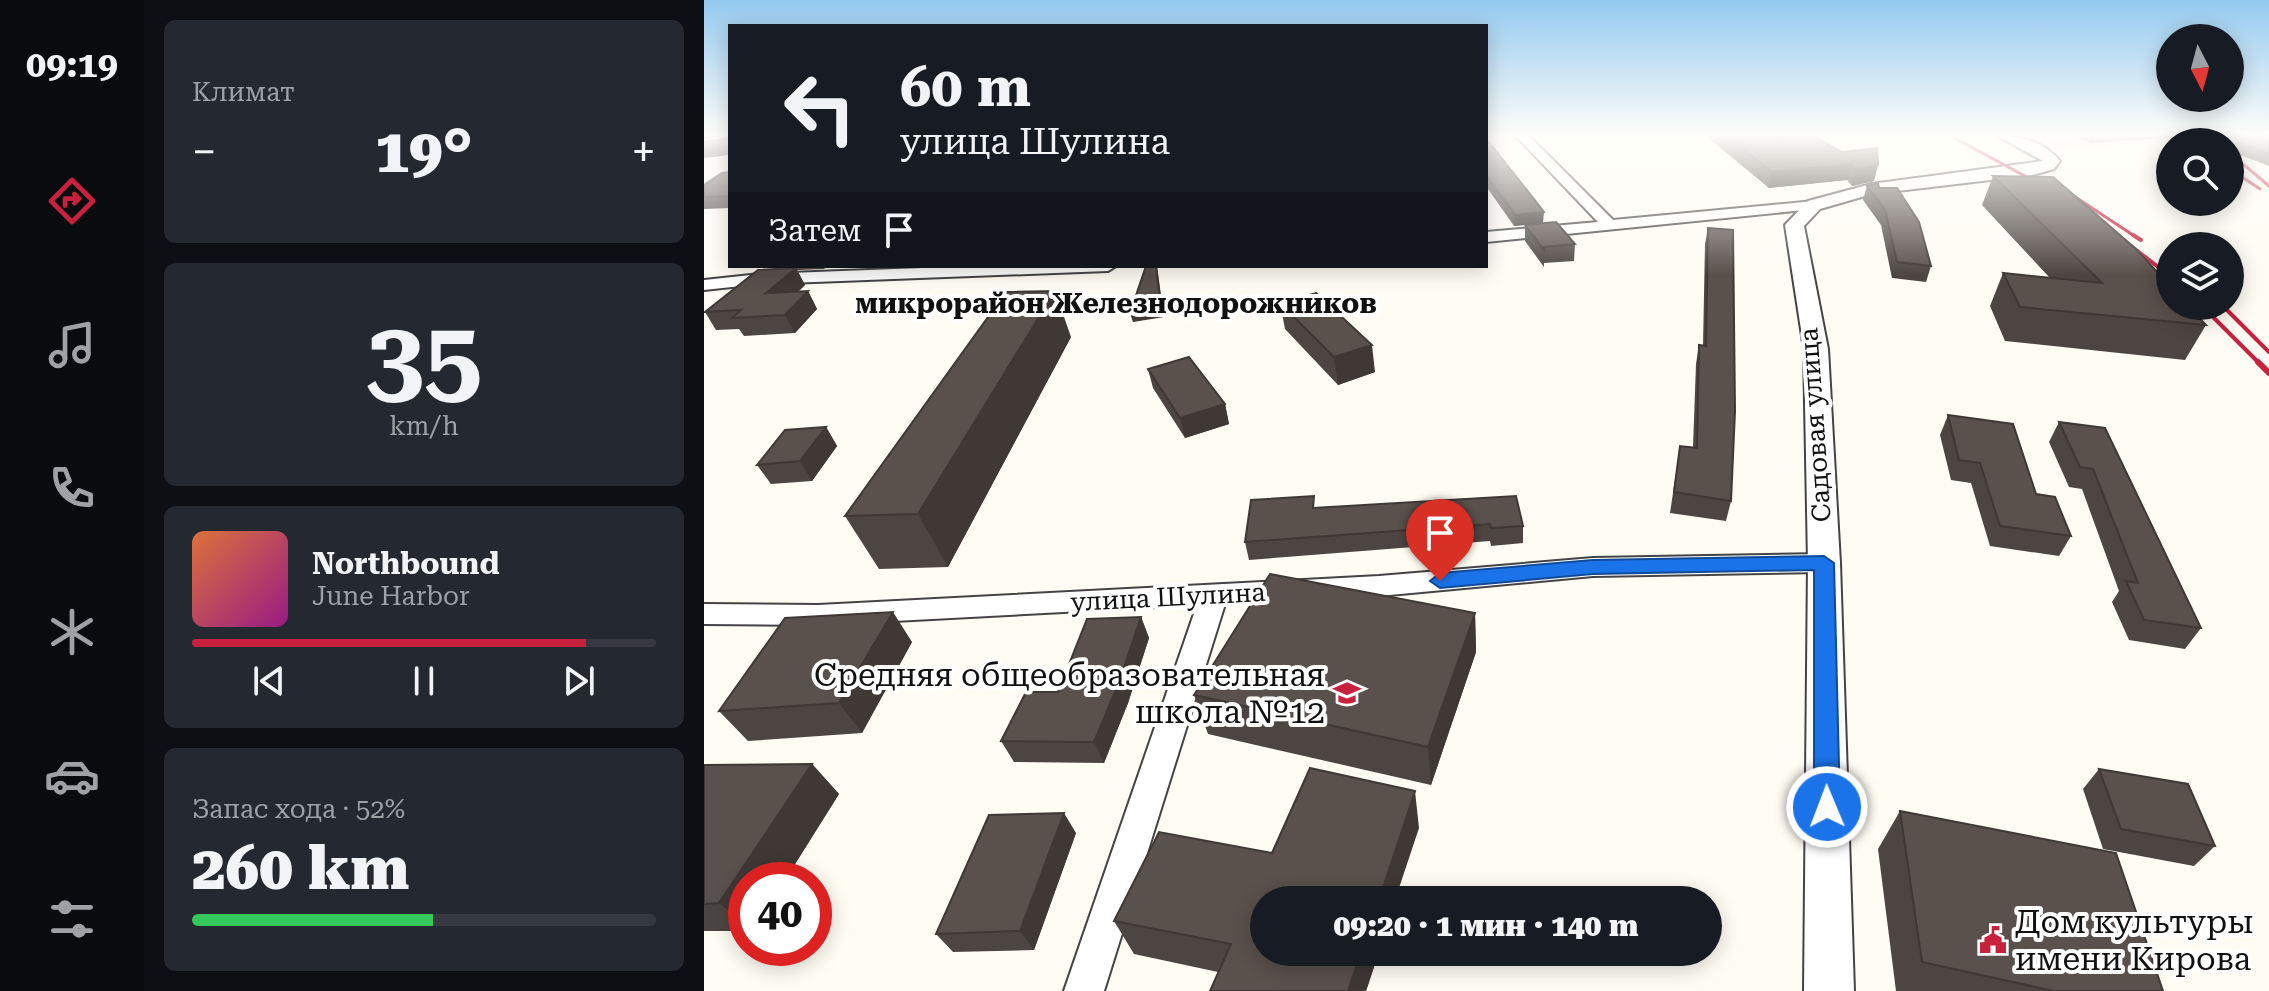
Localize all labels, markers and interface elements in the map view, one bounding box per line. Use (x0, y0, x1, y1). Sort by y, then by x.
north arrow (2156, 24, 2244, 112)
map controls (2156, 24, 2244, 320)
text: 09:19 (26, 44, 118, 86)
text: 60 m (900, 54, 1031, 120)
icon: left (768, 56, 872, 160)
text: Климат (192, 77, 295, 107)
text: 19° (375, 116, 473, 187)
text: улица Шулина (900, 121, 1170, 163)
text: − (192, 126, 217, 178)
text: + (631, 126, 656, 178)
button: search (2156, 128, 2244, 216)
icon: directions (44, 173, 100, 229)
icon: arrive (877, 208, 921, 252)
text: Затем (768, 213, 861, 248)
button: layers (2156, 232, 2244, 320)
district label: микрорайон Железнодорожников (855, 287, 1377, 320)
text: 35 (366, 298, 482, 419)
icon: music (44, 317, 100, 373)
street label: Садовая улица (1793, 327, 1837, 523)
text: km/h (389, 411, 459, 441)
icon: phone (44, 460, 100, 516)
pin (1406, 499, 1474, 581)
icon: arrive (1418, 511, 1462, 555)
text: Northbound (312, 546, 500, 581)
street label: улица Шулина (1070, 577, 1266, 617)
text: June Harbor (312, 581, 470, 611)
icon: climate (44, 604, 100, 660)
place label: Средняя общеобразовательная школа №12 (814, 656, 1325, 731)
icon: previous (247, 659, 291, 703)
icon: pause (402, 659, 446, 703)
icon: next (557, 659, 601, 703)
school or university icon: Средняя общеобразовательная школа №12 (1332, 678, 1362, 708)
icon: car (44, 748, 100, 804)
position arrow (1785, 765, 1869, 849)
text: Запас хода · 52% (192, 794, 405, 824)
text: 260 km (192, 833, 409, 904)
speed limit sign: 40 (728, 862, 832, 966)
icon: filters (44, 891, 100, 947)
place label: Дом культуры имени Кирова (2015, 903, 2253, 978)
text: 09:20 · 1 мин · 140 m (1334, 908, 1638, 943)
public building icon: Дом культуры имени Кирова (1978, 925, 2008, 955)

